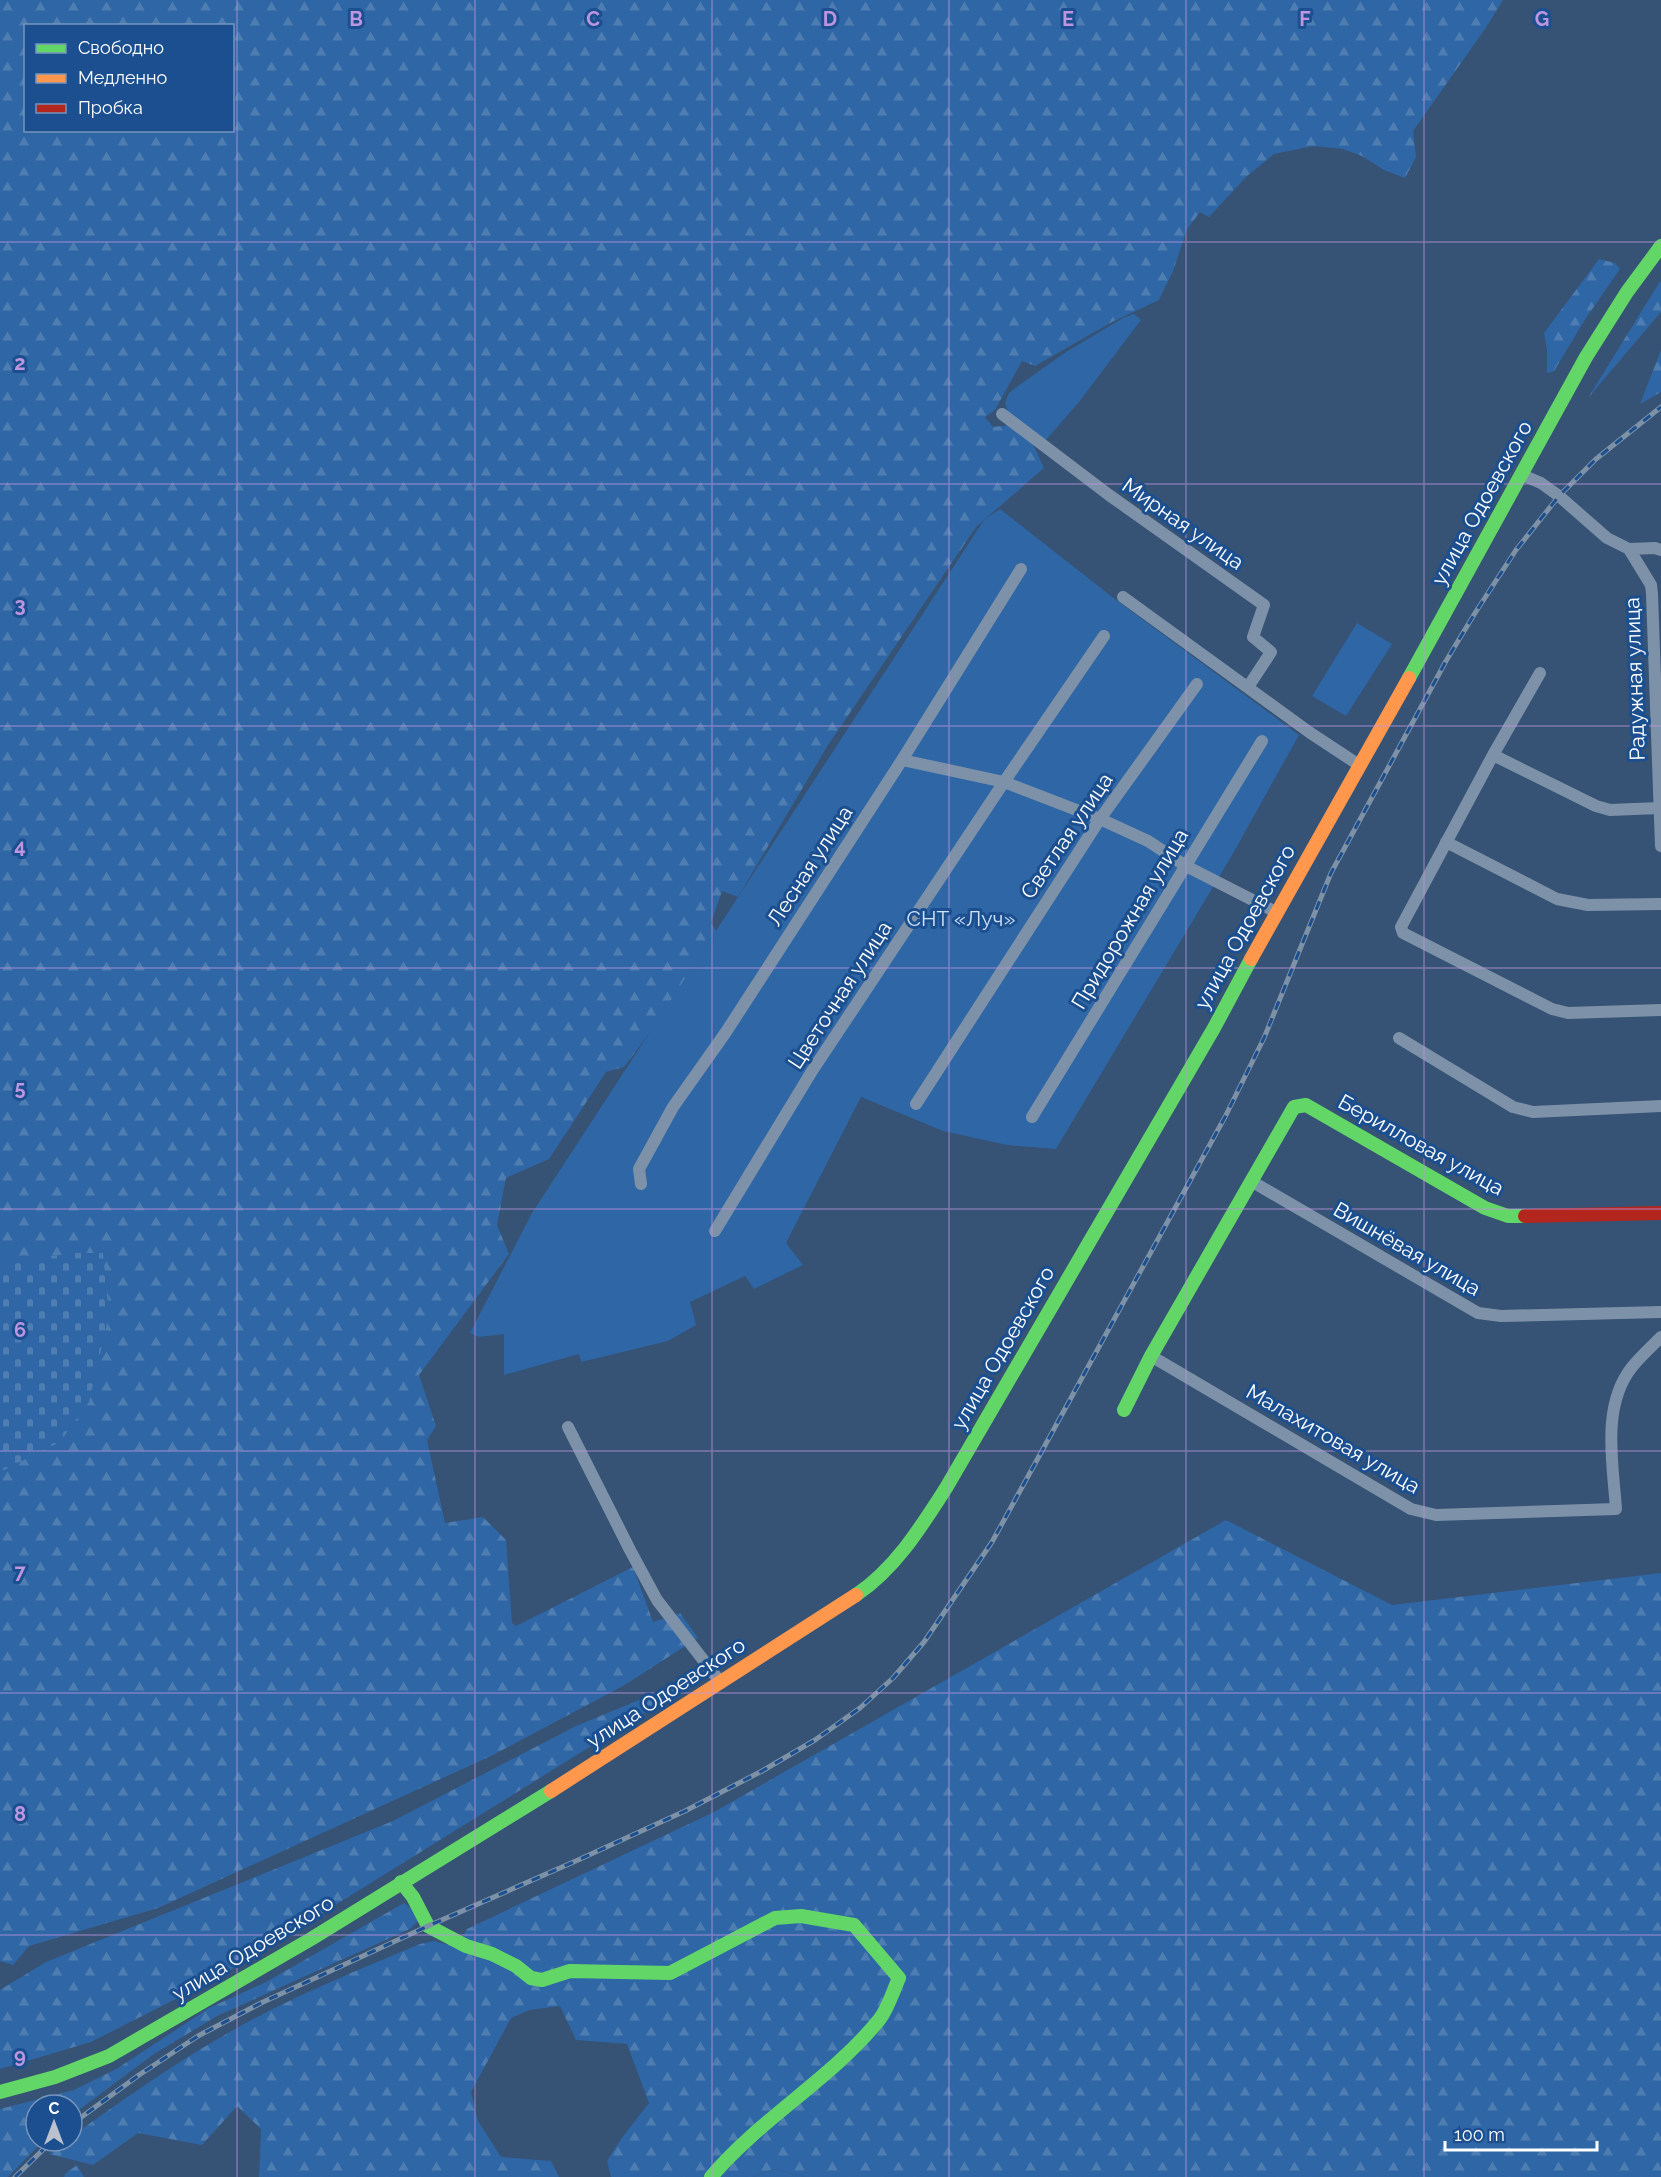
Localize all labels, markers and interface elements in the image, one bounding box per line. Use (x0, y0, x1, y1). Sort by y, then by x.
text: B (349, 7, 363, 31)
text: C (586, 7, 600, 31)
text: D (823, 7, 837, 31)
text: E (1062, 7, 1074, 31)
text: F (1299, 7, 1311, 31)
text: G (1535, 7, 1549, 31)
legend (24, 24, 234, 132)
text: Свободно (78, 37, 164, 58)
text: Медленно (78, 67, 167, 88)
text: Пробка (78, 97, 143, 118)
text: 2 (14, 351, 26, 375)
street label: улица Одоевского (1426, 416, 1537, 589)
street label: Мирная улица (1118, 472, 1249, 575)
text: 3 (14, 593, 26, 617)
street label: Радужная улица (1619, 597, 1650, 761)
street label: Светлая улица (1015, 768, 1118, 903)
street label: Лесная улица (762, 801, 858, 930)
street label: Придорожная улица (1066, 824, 1193, 1013)
text: 4 (14, 834, 26, 858)
street label: улица Одоевского (1189, 840, 1300, 1013)
park label: СНТ «Луч» (906, 906, 1016, 931)
street label: Цветочная улица (783, 916, 897, 1073)
text: 5 (14, 1076, 26, 1100)
street label: Берилловая улица (1334, 1089, 1508, 1200)
street label: Вишнёвая улица (1329, 1196, 1485, 1301)
street label: улица Одоевского (946, 1262, 1059, 1434)
text: 6 (14, 1318, 26, 1342)
street label: Малахитовая улица (1242, 1379, 1425, 1499)
text: 7 (14, 1560, 26, 1584)
street label: улица Одоевского (582, 1632, 750, 1753)
text: 8 (14, 1802, 26, 1826)
street label: улица Одоевского (167, 1889, 338, 2006)
text: 9 (14, 2044, 26, 2068)
north arrow (24, 2093, 84, 2153)
text: С (49, 2099, 60, 2118)
scale bar (1445, 2114, 1596, 2152)
text: 100 m (1454, 2124, 1505, 2145)

